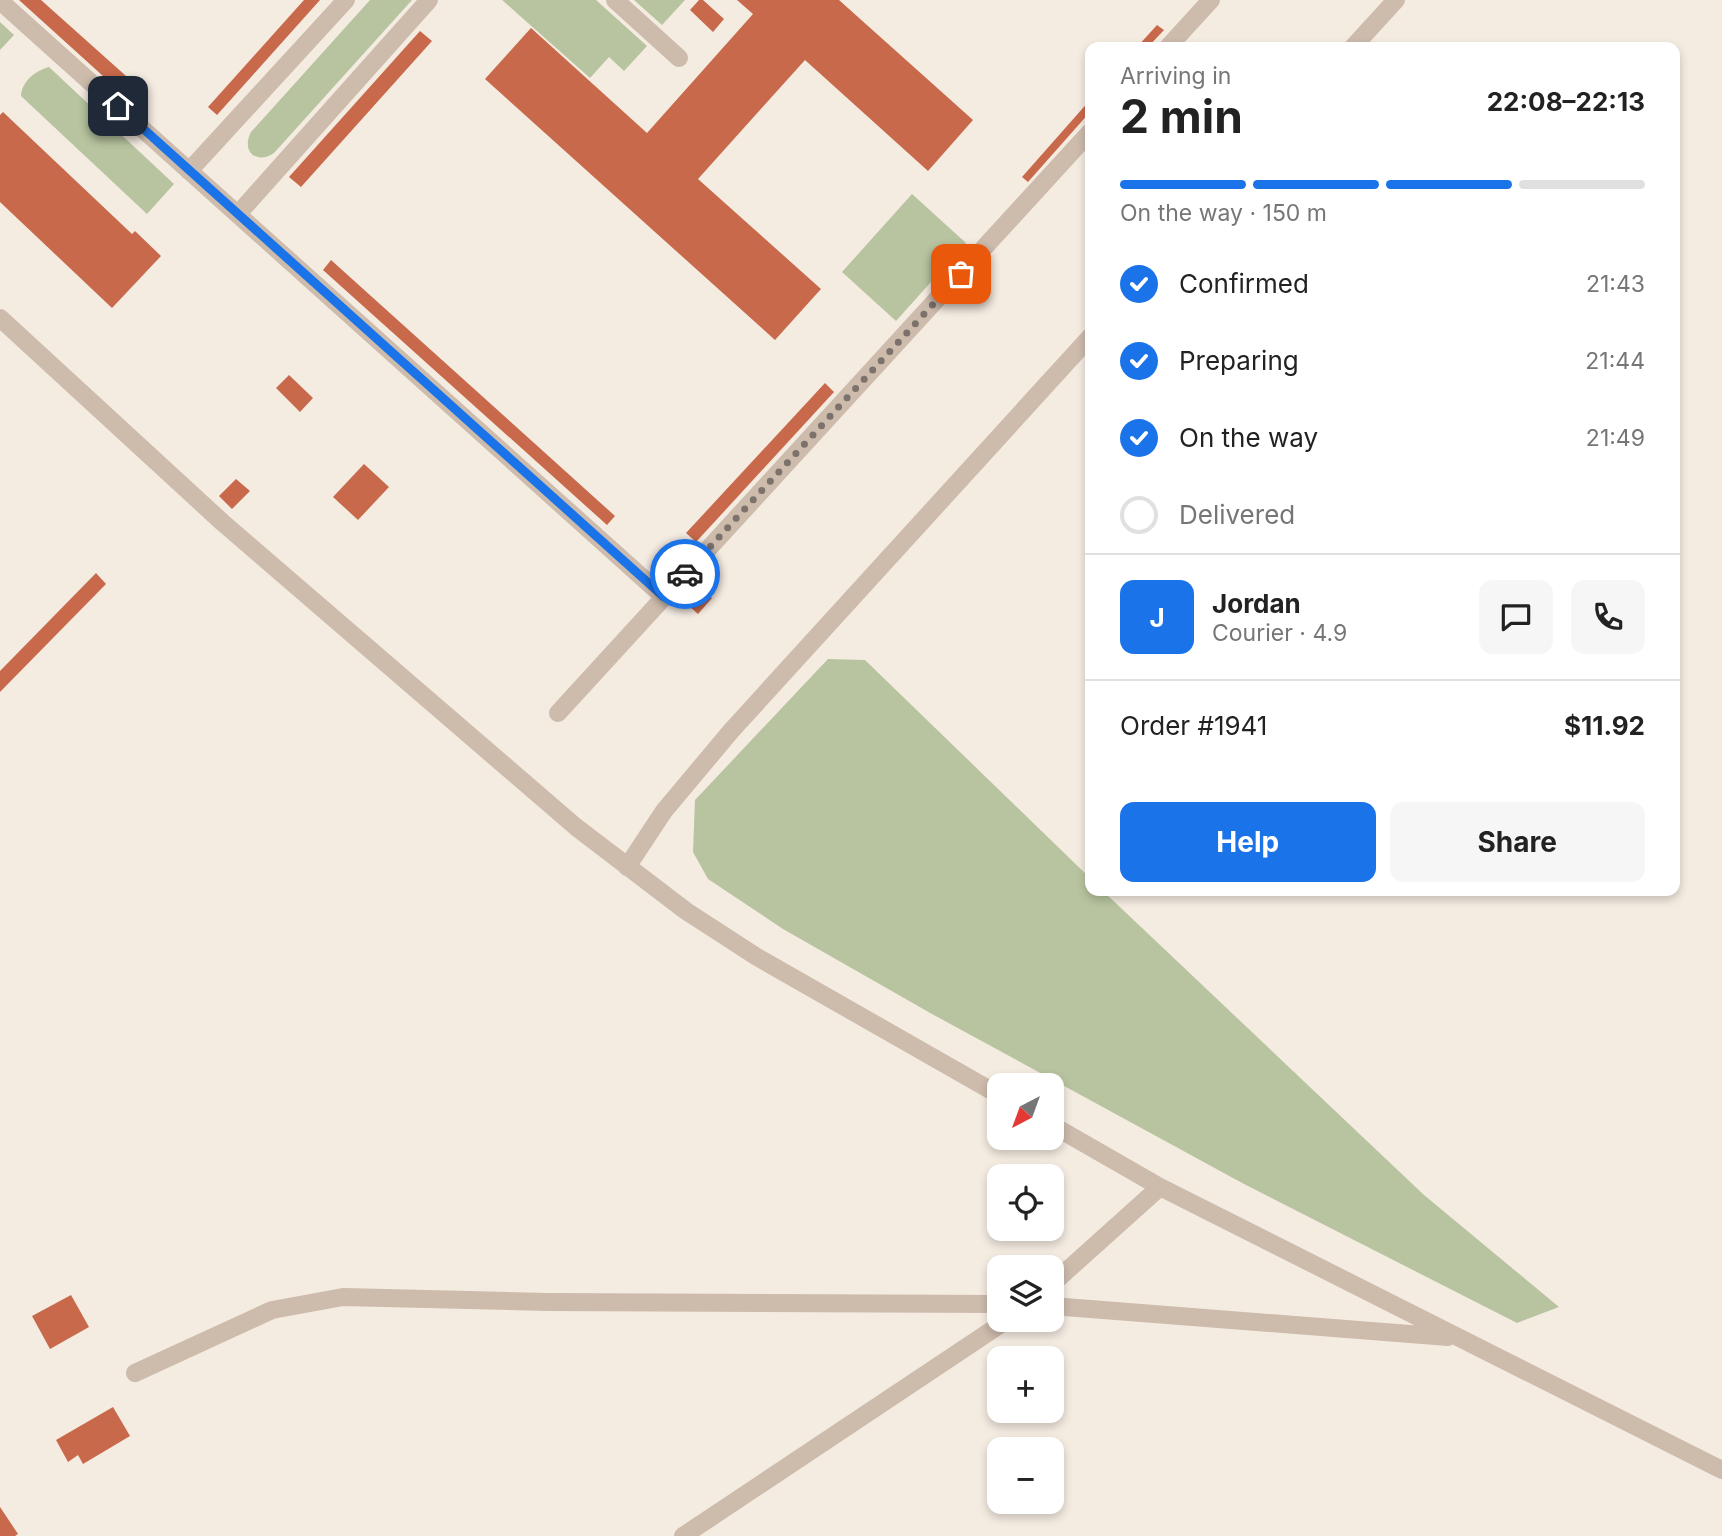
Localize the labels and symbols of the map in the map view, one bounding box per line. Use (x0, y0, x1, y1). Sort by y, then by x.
pin (88, 76, 148, 136)
pin (931, 244, 991, 304)
courier (650, 539, 720, 609)
north arrow (987, 1073, 1064, 1150)

